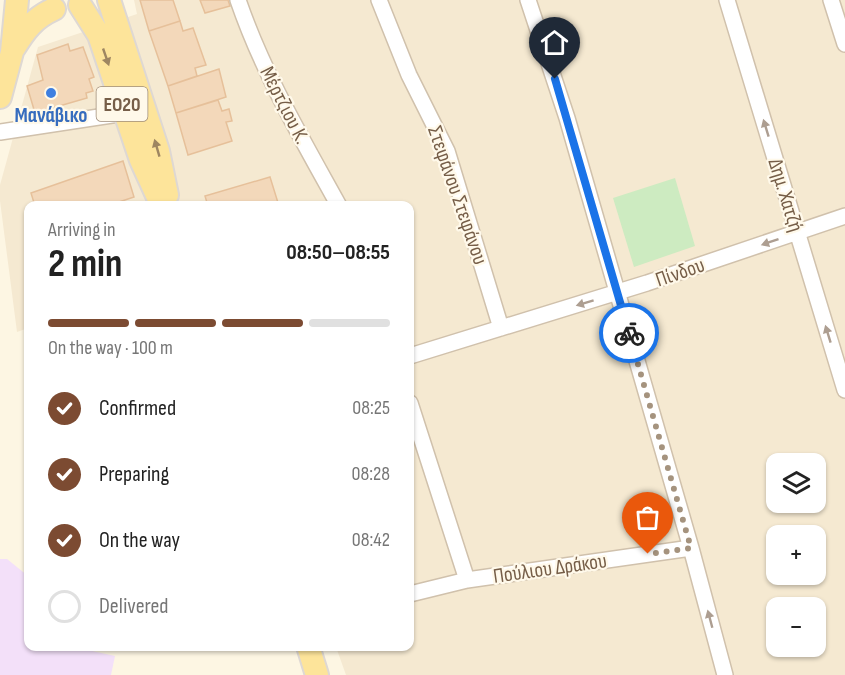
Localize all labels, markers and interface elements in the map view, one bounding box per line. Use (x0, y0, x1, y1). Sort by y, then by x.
pin (529, 17, 580, 79)
icon: home (538, 26, 571, 59)
one-way arrow (102, 48, 112, 66)
street label: Μέρτζιου Κ. (254, 62, 315, 148)
marker: Μανάβικο (44, 86, 58, 100)
road number: ΕΟ20 (96, 87, 148, 121)
place label: Μανάβικο (15, 103, 87, 128)
one-way arrow (761, 119, 770, 137)
street label: Στεφάνου Στεφάνου (422, 123, 493, 268)
one-way arrow (152, 139, 161, 157)
street label: Δημ. Χατζή (763, 155, 808, 235)
text: Arriving in (48, 218, 116, 242)
one-way arrow (761, 237, 779, 247)
text: 08:50–08:55 (286, 239, 390, 266)
text: 2 min (48, 241, 122, 288)
street label: Πίνδου (652, 252, 708, 292)
one-way arrow (576, 299, 594, 308)
courier (599, 303, 659, 363)
icon: bike (613, 317, 646, 350)
one-way arrow (823, 325, 832, 343)
text: On the way · 100 m (48, 336, 173, 360)
icon: check (48, 392, 81, 425)
text: Confirmed (99, 395, 176, 422)
text: 08:25 (352, 396, 390, 420)
map controls (766, 453, 826, 657)
button: layers (766, 453, 826, 513)
icon: check (48, 458, 81, 491)
text: Preparing (99, 461, 169, 488)
text: 08:28 (352, 462, 390, 486)
pin (622, 492, 673, 554)
icon: bag (631, 501, 664, 534)
icon: check (48, 524, 81, 557)
button: + (766, 525, 826, 585)
text: On the way (99, 527, 180, 554)
text: 08:42 (352, 528, 390, 552)
street label: Πούλιου Δράκου (492, 548, 608, 589)
text: Delivered (99, 593, 168, 620)
button: − (766, 597, 826, 657)
one-way arrow (705, 609, 714, 627)

